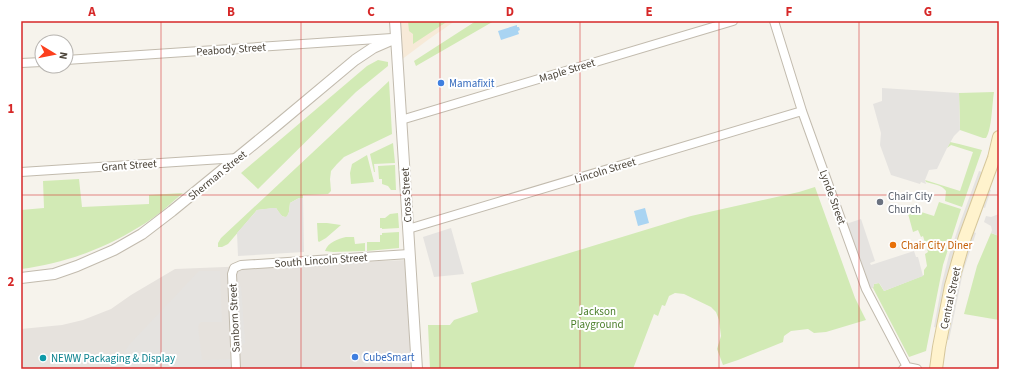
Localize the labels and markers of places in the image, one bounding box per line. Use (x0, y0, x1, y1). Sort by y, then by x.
place label: Mamafixit (449, 76, 495, 91)
marker: Mamafixit (436, 78, 446, 88)
place label: Chair City Church (888, 189, 932, 217)
marker: Chair City Church (875, 197, 885, 207)
place label: Chair City Diner (901, 238, 973, 253)
marker: Chair City Diner (888, 240, 898, 250)
place label: CubeSmart (363, 350, 415, 365)
place label: NEWW Packaging & Display (51, 351, 175, 366)
marker: CubeSmart (350, 352, 360, 362)
marker: NEWW Packaging & Display (38, 353, 48, 363)

